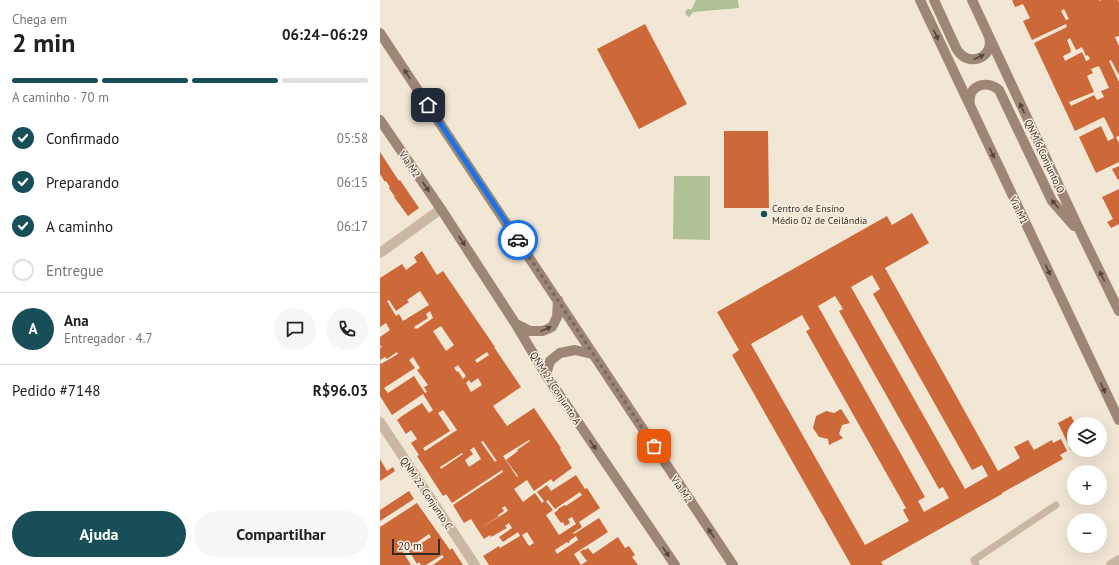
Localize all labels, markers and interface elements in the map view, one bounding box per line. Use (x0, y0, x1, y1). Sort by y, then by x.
text: Chega em (12, 11, 67, 28)
text: 06:24–06:29 (282, 25, 368, 44)
text: 2 min (12, 26, 75, 59)
one-way arrow (933, 30, 939, 41)
one-way arrow (973, 53, 985, 60)
one-way arrow (404, 68, 411, 80)
pin (411, 88, 445, 122)
text: A caminho · 70 m (12, 89, 109, 106)
icon: home (417, 94, 439, 116)
one-way arrow (1019, 102, 1025, 114)
street label: QNM 6 Conjunto O (1022, 117, 1067, 195)
icon: check (12, 127, 34, 149)
text: Confirmado (46, 129, 119, 148)
text: 05:58 (337, 130, 368, 147)
one-way arrow (989, 147, 995, 158)
street label: Via M2 (395, 148, 423, 180)
icon: check (12, 171, 34, 193)
text: Preparando (46, 173, 119, 192)
text: 06:15 (337, 174, 368, 191)
one-way arrow (422, 181, 430, 192)
street label: Via M1 (1006, 193, 1031, 226)
one-way arrow (1051, 199, 1060, 210)
place label: Centro de Ensino Médio 02 de Ceilândia (772, 202, 867, 227)
marker: Centro de Ensino Médio 02 de Ceilândia (759, 209, 769, 219)
icon: check (12, 215, 34, 237)
text: A caminho (46, 217, 113, 236)
text: 06:17 (337, 218, 368, 235)
courier (498, 220, 538, 260)
icon: car (507, 229, 529, 251)
one-way arrow (458, 236, 466, 247)
text: Entregue (46, 261, 104, 280)
one-way arrow (1045, 264, 1051, 276)
one-way arrow (1099, 270, 1105, 282)
button: chat (274, 308, 316, 350)
button: phone (326, 308, 368, 350)
text: Ana (64, 311, 89, 330)
text: A (28, 319, 38, 338)
one-way arrow (540, 325, 552, 332)
text: Entregador · 4.7 (64, 330, 153, 347)
street label: QNM 22 Conjunto A (527, 349, 584, 427)
text: Pedido #7148 (12, 381, 101, 400)
text: R$96.03 (313, 381, 368, 400)
one-way arrow (1100, 382, 1106, 393)
map controls (1067, 417, 1107, 553)
button: layers (1067, 417, 1107, 457)
pin (637, 429, 671, 463)
icon: bag (643, 435, 665, 457)
one-way arrow (589, 440, 597, 450)
street label: QNM 22 Conjunto C (398, 455, 456, 532)
button: + (1067, 465, 1107, 505)
street label: Via M2 (667, 473, 695, 505)
button: Ajuda (12, 511, 186, 557)
button: Compartilhar (194, 511, 368, 557)
button: − (1067, 513, 1107, 553)
one-way arrow (707, 527, 715, 538)
scale bar (392, 537, 440, 556)
text: 20 m (398, 539, 422, 553)
one-way arrow (662, 547, 670, 558)

